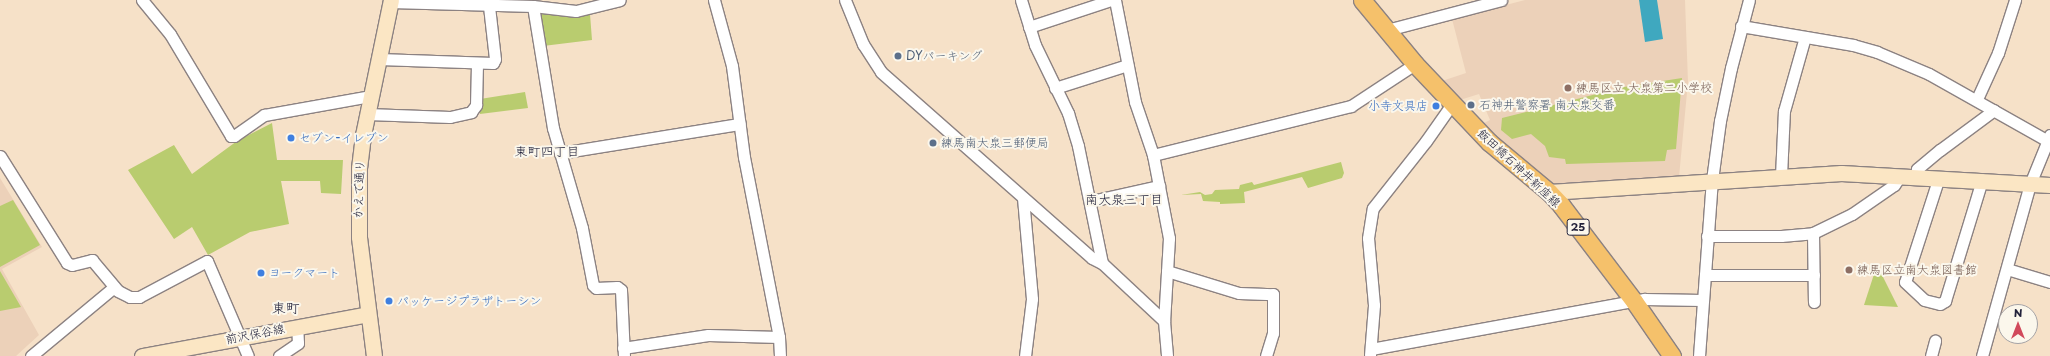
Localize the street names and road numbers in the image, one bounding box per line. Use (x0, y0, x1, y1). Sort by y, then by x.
street label: 飯田橋石神井新座線 (1475, 126, 1563, 210)
street label: かえで通り (351, 159, 367, 219)
road number: 25 (1566, 218, 1590, 236)
street label: 前沢保谷線 (224, 321, 286, 347)

